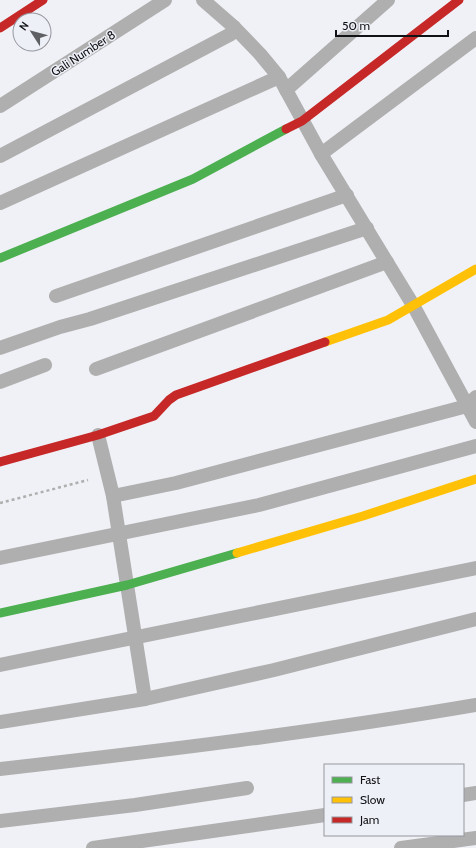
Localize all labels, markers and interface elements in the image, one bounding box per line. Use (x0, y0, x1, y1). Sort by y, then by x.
north arrow (12, 12, 52, 52)
scale bar (336, 12, 448, 38)
text: 50 m (342, 18, 370, 33)
text: N (16, 19, 32, 33)
street label: Gali Number 8 (48, 27, 118, 79)
legend (324, 764, 464, 836)
text: Fast (360, 772, 380, 787)
text: Slow (360, 792, 385, 807)
text: Jam (359, 812, 379, 827)

